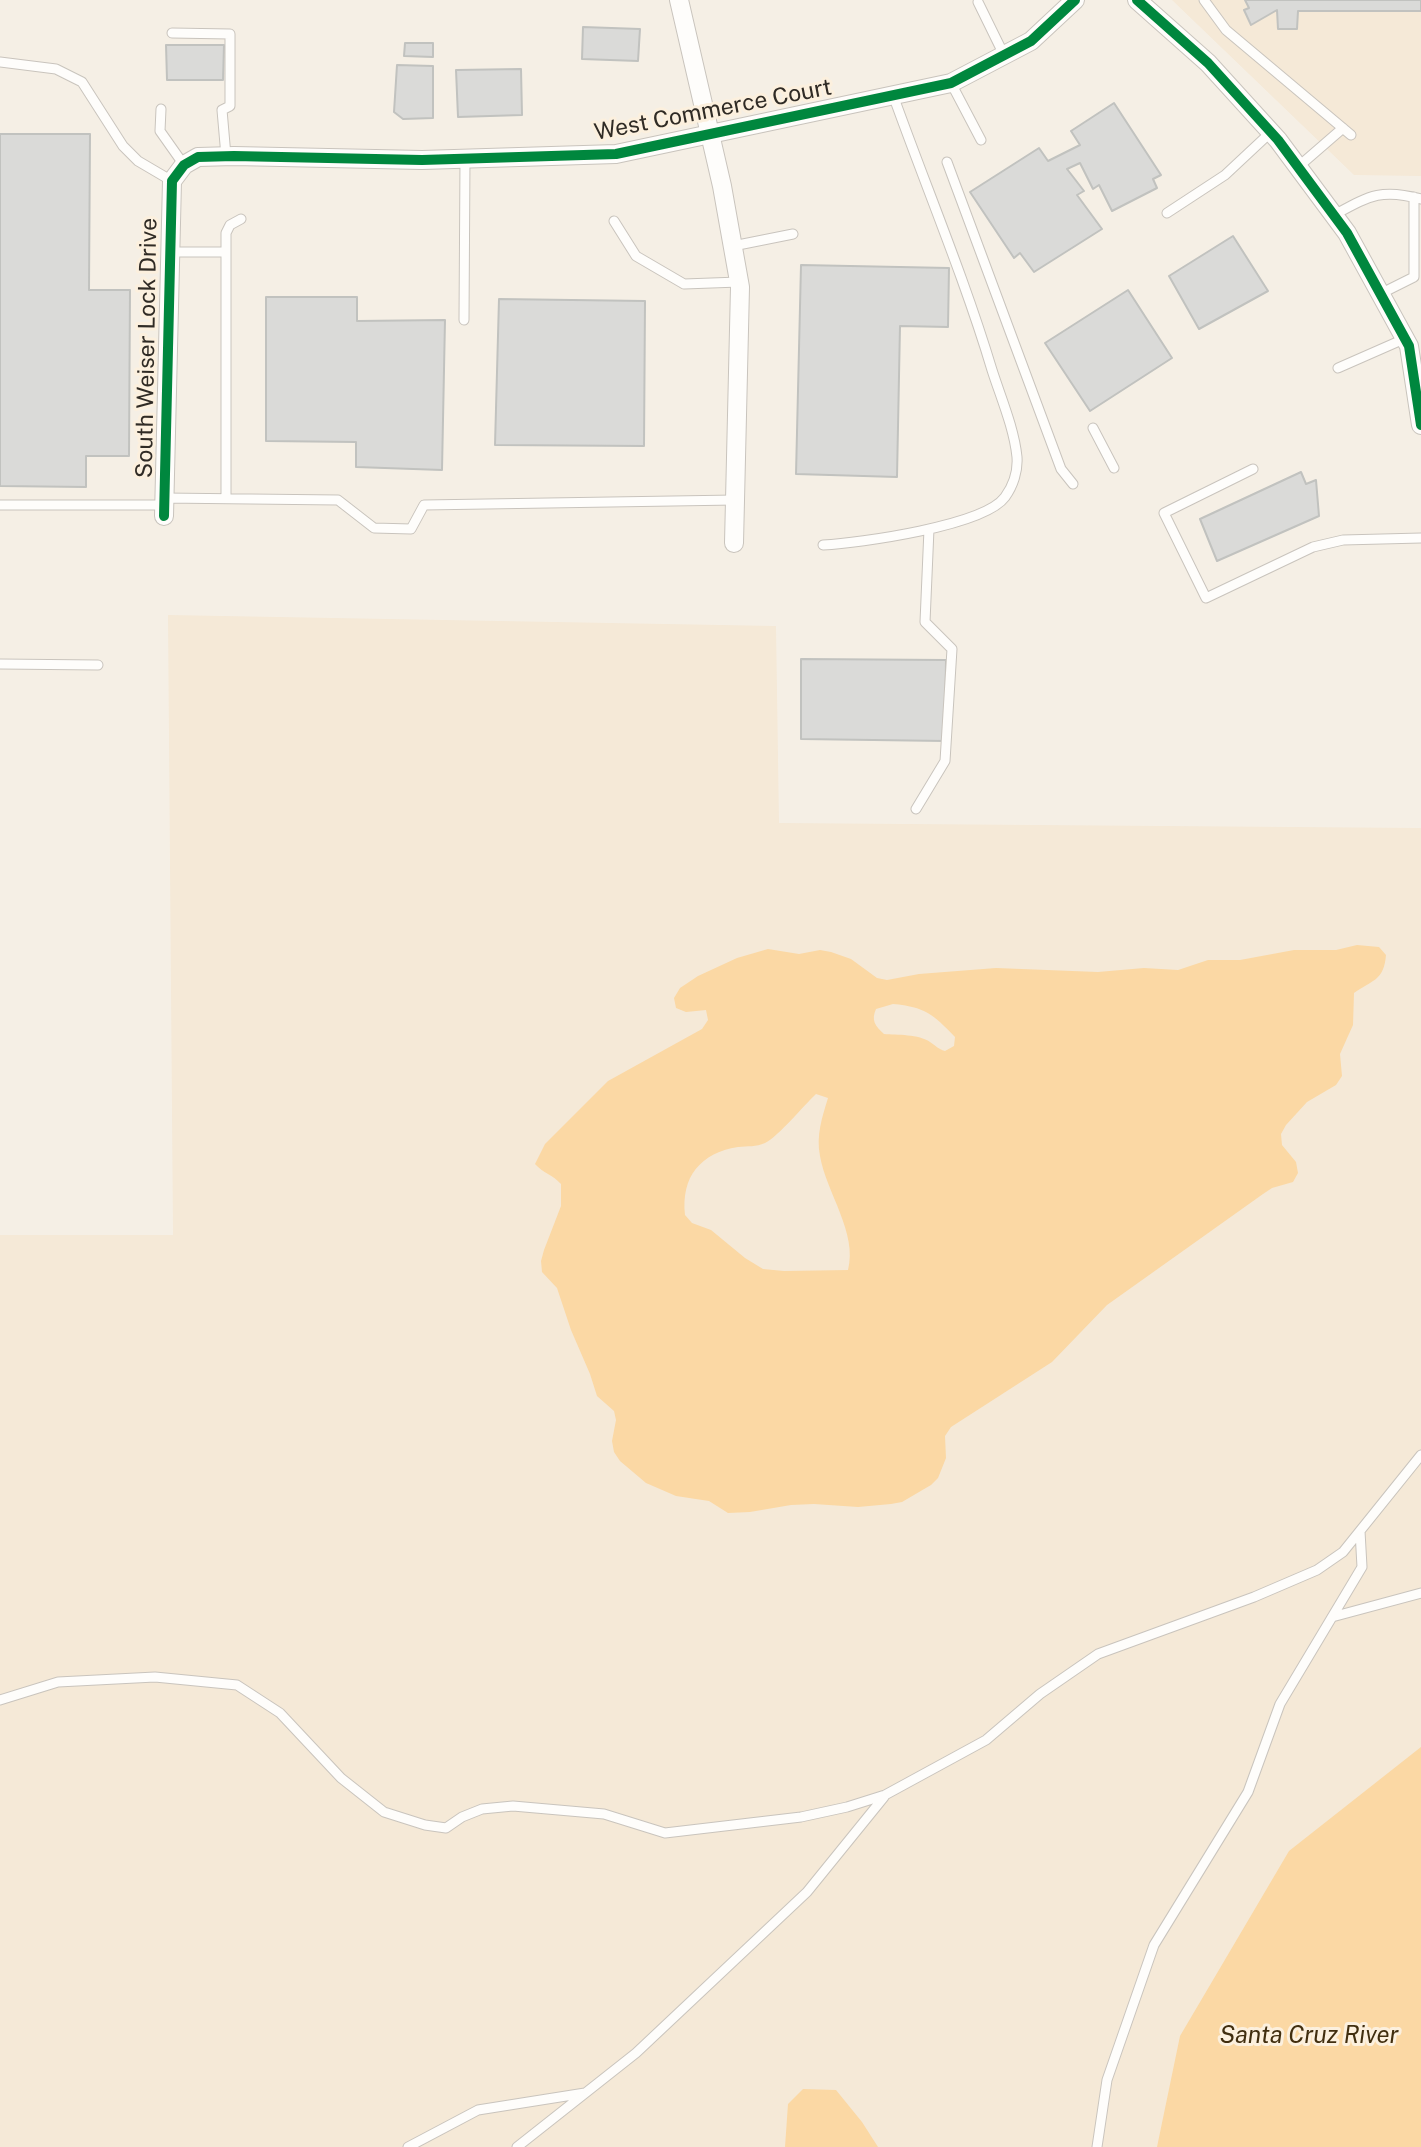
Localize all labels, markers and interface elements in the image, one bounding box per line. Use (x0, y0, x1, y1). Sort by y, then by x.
street label: West Commerce Court (592, 73, 834, 147)
street label: South Weiser Lock Drive (131, 218, 163, 478)
water label: Santa Cruz River (1219, 2022, 1399, 2050)

